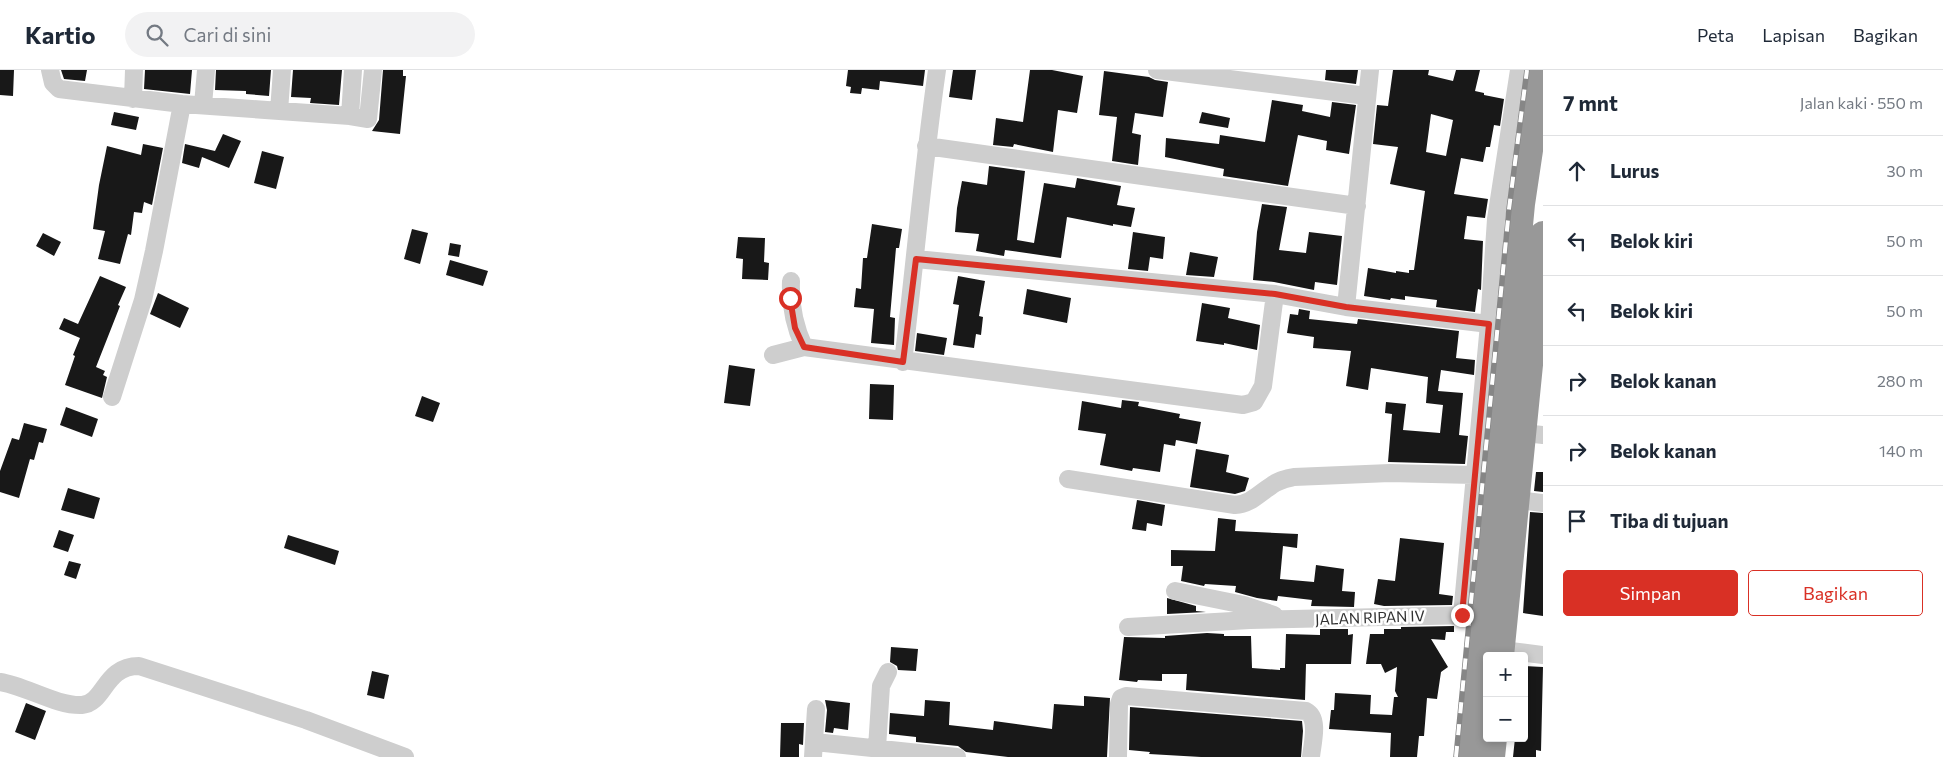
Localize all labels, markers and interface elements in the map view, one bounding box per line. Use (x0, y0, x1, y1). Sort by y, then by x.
search box (125, 12, 475, 57)
text: Kartio (25, 20, 95, 49)
icon: search (143, 21, 171, 49)
text: Cari di sini (183, 23, 271, 46)
text: Peta (1697, 24, 1734, 46)
text: Lapisan (1762, 24, 1825, 46)
text: Bagikan (1853, 24, 1918, 46)
text: 7 mnt (1563, 90, 1618, 115)
text: Jalan kaki · 550 m (1800, 93, 1923, 112)
icon: ahead (1563, 157, 1591, 185)
text: Lurus (1610, 159, 1659, 182)
text: 30 m (1886, 161, 1923, 180)
icon: left (1563, 227, 1591, 255)
text: Belok kiri (1610, 229, 1693, 252)
text: 50 m (1886, 231, 1923, 250)
route start (779, 287, 802, 310)
icon: left (1563, 297, 1591, 325)
text: Belok kiri (1610, 299, 1693, 322)
text: 50 m (1886, 301, 1923, 320)
icon: right (1563, 367, 1591, 395)
text: Belok kanan (1610, 369, 1717, 392)
text: 280 m (1877, 371, 1923, 390)
icon: right (1563, 437, 1591, 465)
text: Belok kanan (1610, 439, 1717, 462)
text: 140 m (1879, 441, 1923, 460)
icon: arrive (1563, 507, 1591, 535)
text: Tiba di tujuan (1610, 509, 1728, 532)
button: Simpan (1563, 570, 1738, 616)
button: Bagikan (1748, 570, 1923, 616)
route end (1451, 604, 1474, 627)
street label: JALAN RIPAN IV (1315, 606, 1425, 628)
map controls (1483, 652, 1528, 742)
button: + (1483, 652, 1528, 697)
button: − (1483, 697, 1528, 742)

